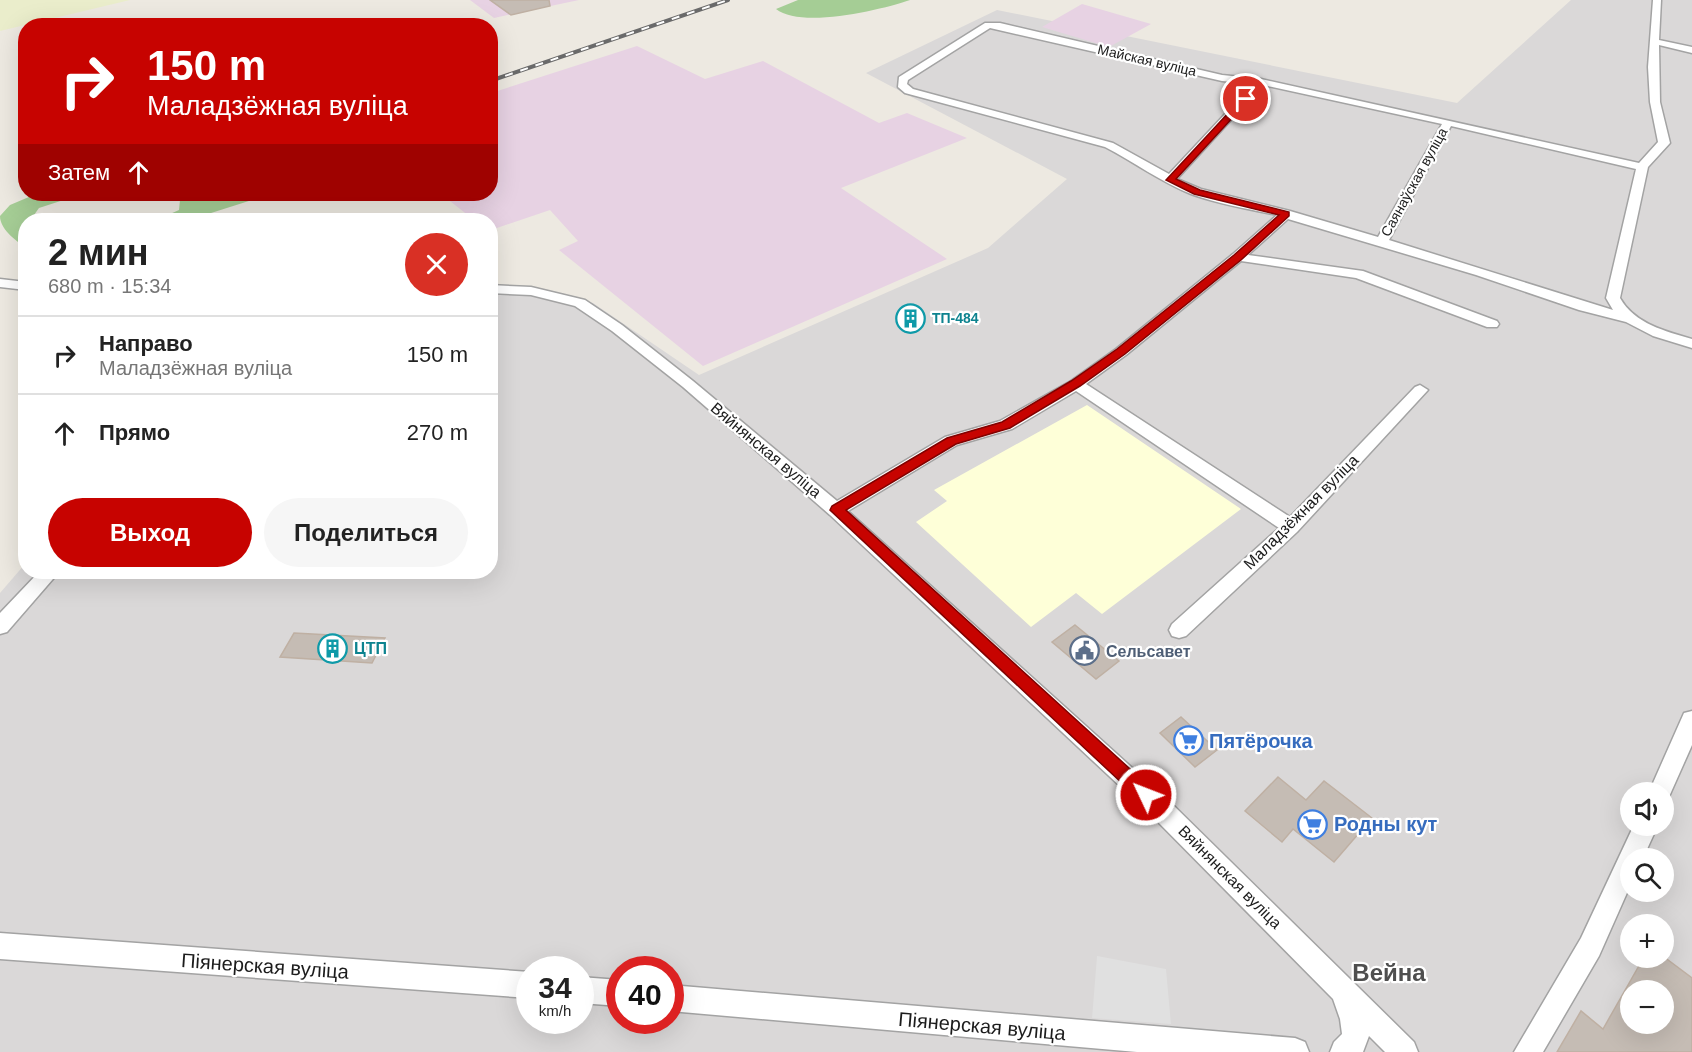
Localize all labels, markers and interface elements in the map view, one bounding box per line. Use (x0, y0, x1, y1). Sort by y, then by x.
street label: Майская вуліца (1096, 41, 1198, 79)
icon: right (48, 42, 126, 120)
text: 150 m (147, 42, 266, 89)
pin (1220, 73, 1271, 124)
icon: arrive (1229, 82, 1262, 115)
text: Маладзёжная вуліца (147, 91, 408, 121)
street label: Саянаўская вуліца (1377, 125, 1451, 239)
icon: ahead (122, 156, 155, 189)
text: Затем (48, 160, 110, 185)
text: 2 мин (48, 232, 149, 273)
button: close (405, 233, 468, 296)
text: 680 m · 15:34 (48, 275, 171, 297)
building icon: ТП-484 (895, 302, 927, 334)
place label: ТП-484 (932, 310, 979, 326)
text: Направо (99, 331, 193, 356)
icon: right (48, 339, 81, 372)
text: 150 m (407, 342, 468, 367)
text: Маладзёжная вуліца (99, 357, 292, 379)
street label: Вяйнянская вуліца (707, 399, 825, 501)
icon: ahead (48, 417, 81, 450)
text: Прямо (99, 420, 170, 445)
text: 270 m (407, 420, 468, 445)
street label: Маладзёжная вуліца (1240, 451, 1362, 573)
button: Выход (48, 498, 252, 567)
button: Поделиться (264, 498, 468, 567)
building icon: ЦТП (317, 632, 349, 664)
public building icon: Сельсавет (1069, 635, 1101, 667)
place label: ЦТП (354, 640, 387, 657)
place label: Сельсавет (1106, 643, 1191, 660)
supermarket icon: Пятёрочка (1172, 725, 1204, 757)
place label: Пятёрочка (1209, 730, 1314, 752)
position arrow (1114, 763, 1178, 827)
map controls (1620, 782, 1674, 1034)
button: sound (1620, 782, 1674, 836)
supermarket icon: Родны кут (1297, 808, 1329, 840)
place label: Родны кут (1334, 813, 1438, 835)
street label: Вяйнянская вуліца (1175, 822, 1285, 932)
button: search (1620, 848, 1674, 902)
button: + (1620, 914, 1674, 968)
street label: Піянерская вуліца (180, 949, 350, 983)
speed limit sign: 40 (606, 956, 684, 1034)
district label: Вейна (1352, 959, 1426, 986)
text: 34 (538, 971, 572, 1004)
button: − (1620, 980, 1674, 1034)
text: km/h (539, 1002, 571, 1019)
street label: Піянерская вуліца (897, 1008, 1068, 1044)

